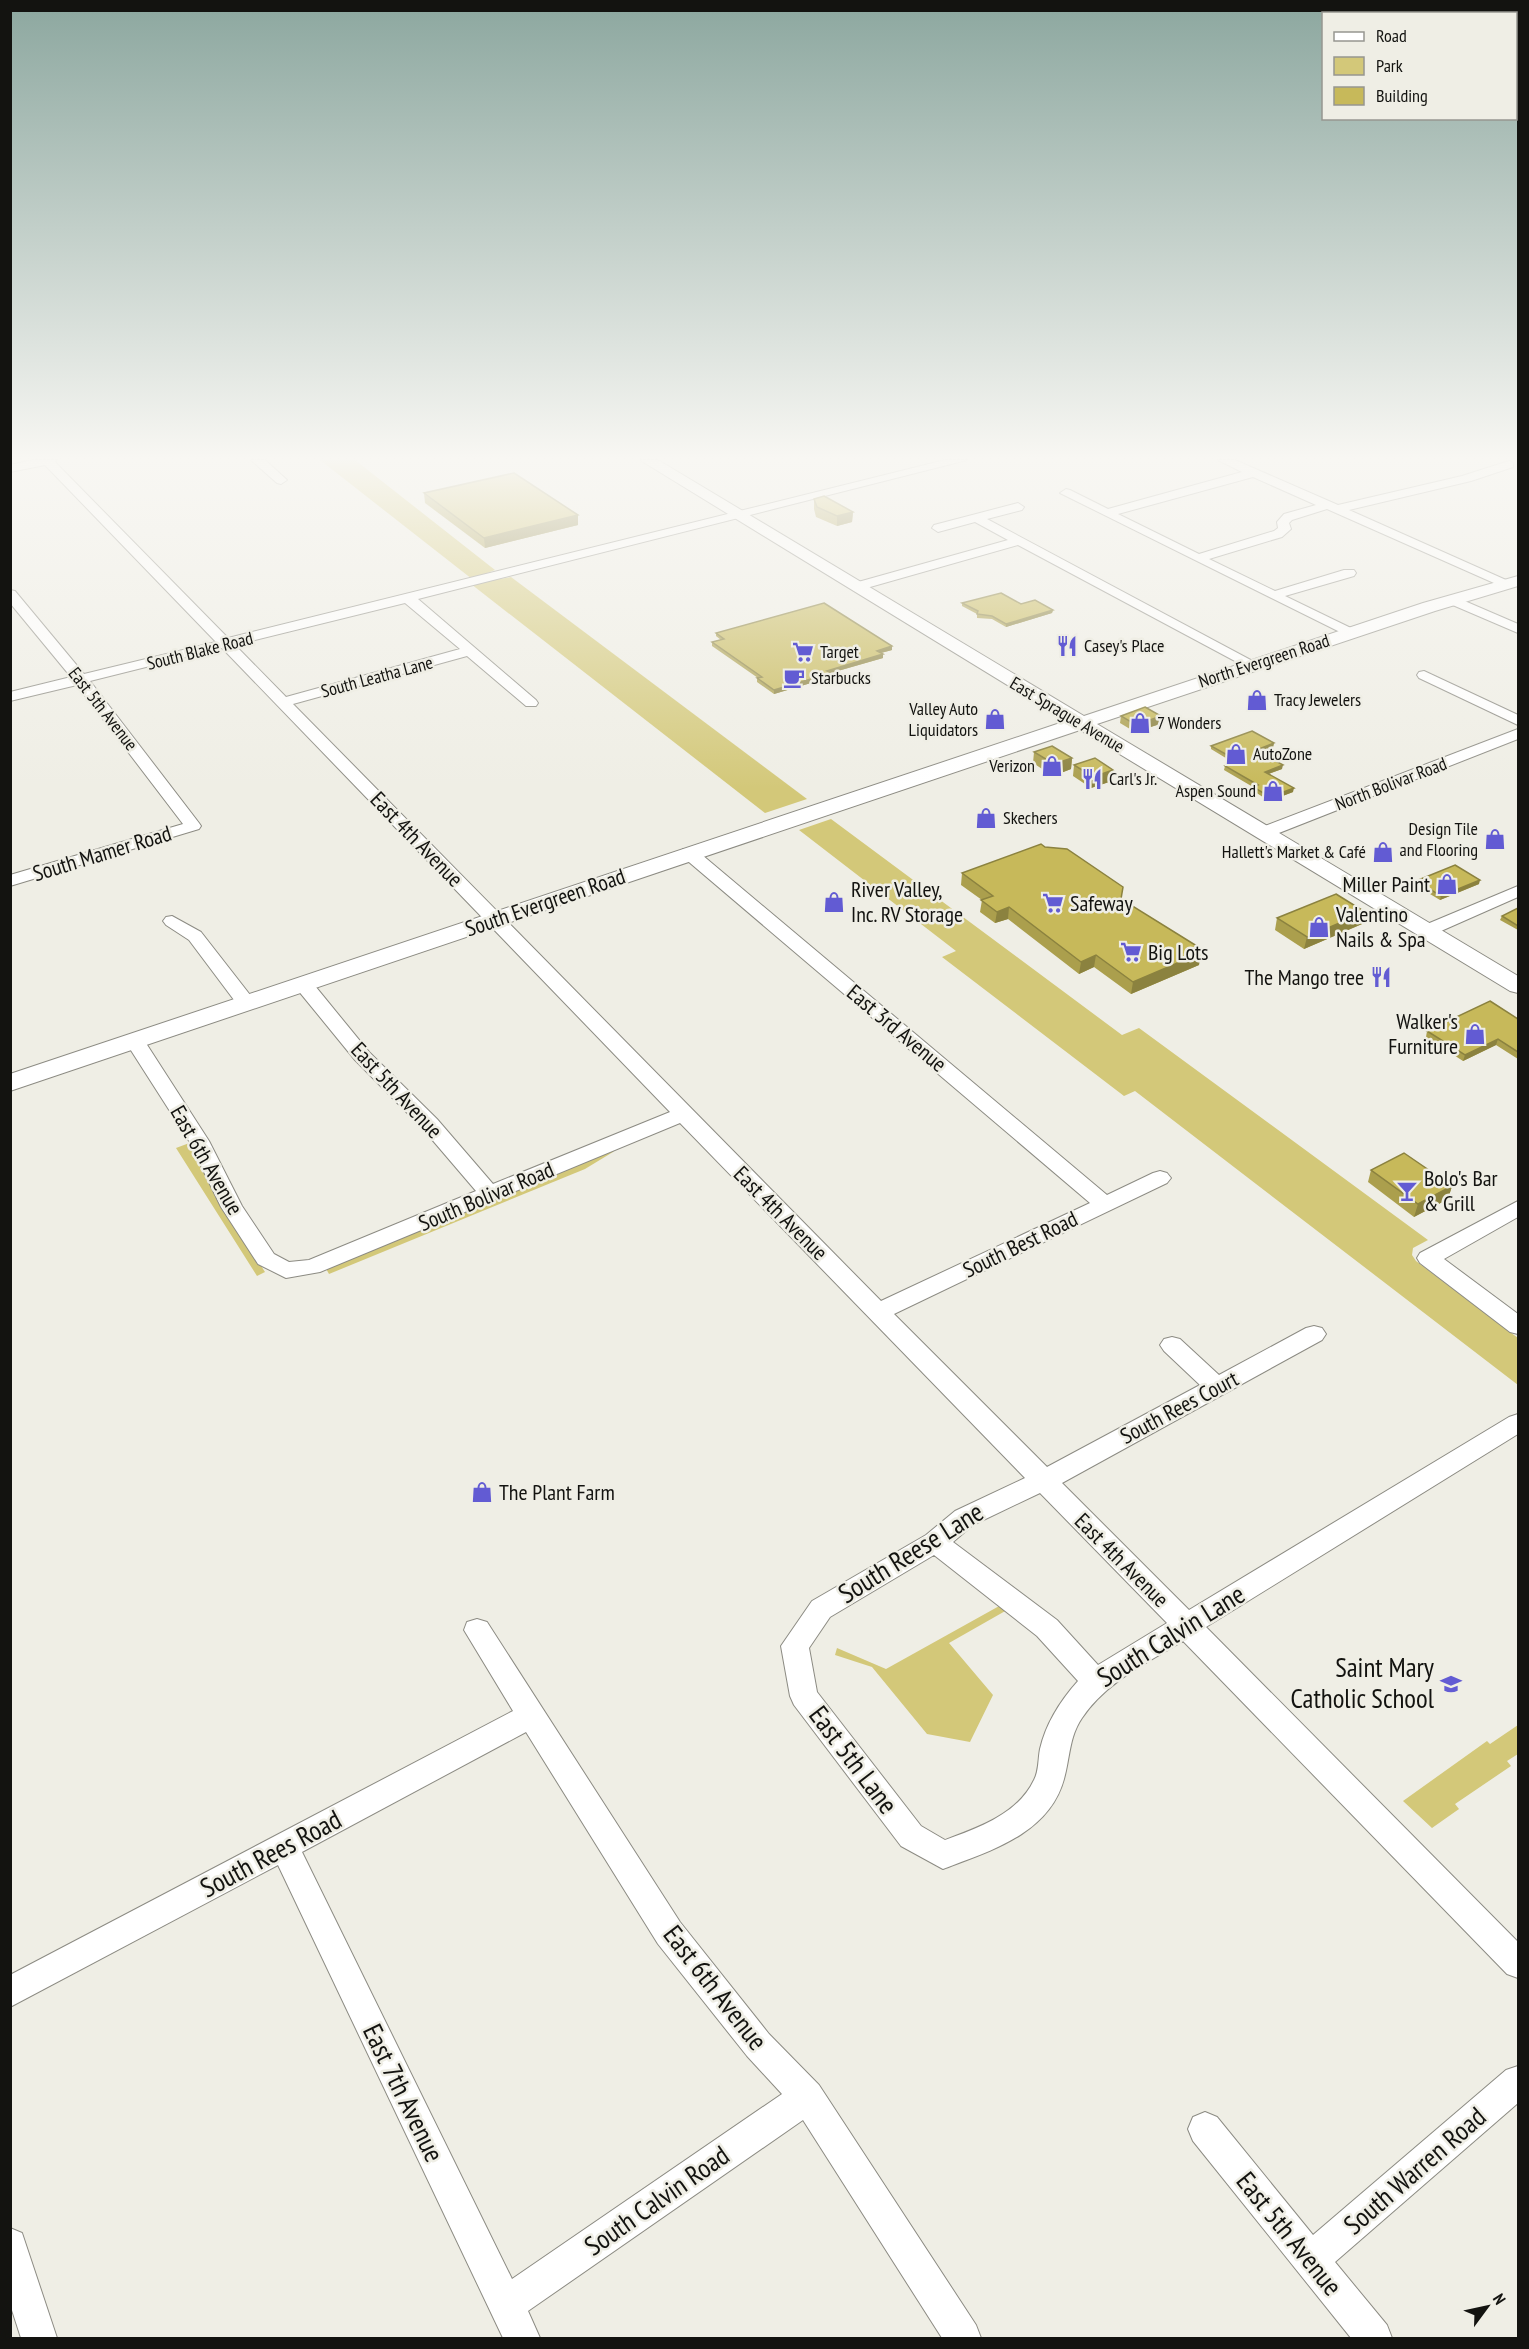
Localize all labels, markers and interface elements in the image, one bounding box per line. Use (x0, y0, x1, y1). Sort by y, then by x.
legend (1322, 12, 1517, 120)
text: Road (1376, 24, 1407, 47)
text: Park (1376, 54, 1403, 77)
text: Building (1376, 84, 1428, 107)
street label: South Blake Road (144, 626, 255, 675)
street label: North Evergreen Road (1195, 629, 1332, 693)
restaurant icon: Casey's Place (1055, 634, 1079, 658)
place label: Casey's Place (1084, 634, 1164, 657)
supermarket icon: Target (791, 640, 815, 664)
place label: Target (820, 640, 859, 663)
street label: South Leatha Lane (318, 651, 435, 702)
street label: East 5th Avenue (64, 662, 143, 755)
cafe icon: Starbucks (782, 666, 806, 690)
place label: Starbucks (811, 666, 871, 689)
street label: East Sprague Avenue (1006, 671, 1129, 758)
shop icon: Tracy Jewelers (1245, 688, 1269, 712)
place label: Tracy Jewelers (1274, 688, 1361, 711)
place label: Valley Auto Liquidators (908, 697, 978, 741)
shop icon: Valley Auto Liquidators (983, 707, 1007, 731)
shop icon: 7 Wonders (1128, 711, 1152, 735)
place label: 7 Wonders (1157, 711, 1221, 734)
shop icon: AutoZone (1224, 742, 1248, 766)
place label: AutoZone (1253, 742, 1312, 765)
street label: North Bolivar Road (1332, 752, 1450, 815)
place label: Verizon (988, 754, 1035, 777)
shop icon: Verizon (1040, 754, 1064, 778)
restaurant icon: Carl's Jr. (1080, 767, 1104, 791)
place label: Carl's Jr. (1109, 767, 1157, 790)
place label: Aspen Sound (1175, 779, 1256, 802)
shop icon: Aspen Sound (1261, 779, 1285, 803)
street label: East 4th Avenue (365, 785, 469, 893)
shop icon: Skechers (974, 806, 998, 830)
place label: Skechers (1003, 806, 1058, 829)
place label: Design Tile and Flooring (1400, 817, 1478, 861)
street label: South Mamer Road (29, 819, 175, 887)
shop icon: Design Tile and Flooring (1483, 827, 1507, 851)
place label: Hallett's Market & Café (1222, 840, 1366, 863)
shop icon: Hallett's Market & Café (1371, 840, 1395, 864)
street label: South Evergreen Road (461, 862, 629, 942)
place label: Miller Paint (1343, 870, 1430, 898)
shop icon: Miller Paint (1435, 872, 1459, 896)
place label: River Valley, Inc. RV Storage (851, 875, 963, 928)
place label: Safeway (1070, 889, 1133, 917)
shop icon: River Valley, Inc. RV Storage (822, 890, 846, 914)
supermarket icon: Safeway (1041, 891, 1065, 915)
place label: Valentino Nails & Spa (1335, 900, 1426, 953)
shop icon: Valentino Nails & Spa (1307, 915, 1331, 939)
place label: Big Lots (1148, 938, 1208, 966)
supermarket icon: Big Lots (1119, 940, 1143, 964)
place label: The Mango tree (1245, 963, 1364, 991)
restaurant icon: The Mango tree (1369, 965, 1393, 989)
street label: East 3rd Avenue (841, 978, 953, 1078)
place label: Walker's Furniture (1388, 1007, 1458, 1060)
shop icon: Walker's Furniture (1463, 1022, 1487, 1046)
street label: East 5th Avenue (345, 1036, 449, 1144)
street label: East 6th Avenue (164, 1100, 250, 1220)
street label: South Bolivar Road (414, 1155, 558, 1237)
street label: East 4th Avenue (728, 1160, 834, 1266)
place label: Bolo's Bar & Grill (1424, 1164, 1498, 1217)
bar icon: Bolo's Bar & Grill (1395, 1179, 1419, 1203)
street label: South Best Road (958, 1204, 1082, 1284)
street label: South Rees Court (1115, 1364, 1243, 1450)
place label: The Plant Farm (499, 1478, 615, 1506)
shop icon: The Plant Farm (470, 1480, 494, 1504)
street label: South Reese Lane (832, 1494, 989, 1610)
street label: East 4th Avenue (1069, 1507, 1175, 1613)
street label: South Calvin Lane (1090, 1576, 1251, 1694)
place label: Saint Mary Catholic School (1291, 1650, 1435, 1715)
school or university icon: Saint Mary Catholic School (1439, 1672, 1463, 1696)
street label: East 5th Lane (802, 1699, 905, 1820)
street label: South Rees Road (194, 1802, 347, 1904)
street label: East 6th Avenue (656, 1918, 775, 2057)
street label: East 7th Avenue (356, 2018, 452, 2167)
street label: South Warren Road (1336, 2099, 1492, 2241)
street label: South Calvin Road (577, 2138, 735, 2263)
street label: East 5th Avenue (1230, 2165, 1350, 2302)
north arrow (1457, 2277, 1517, 2337)
text: N (1489, 2290, 1510, 2308)

